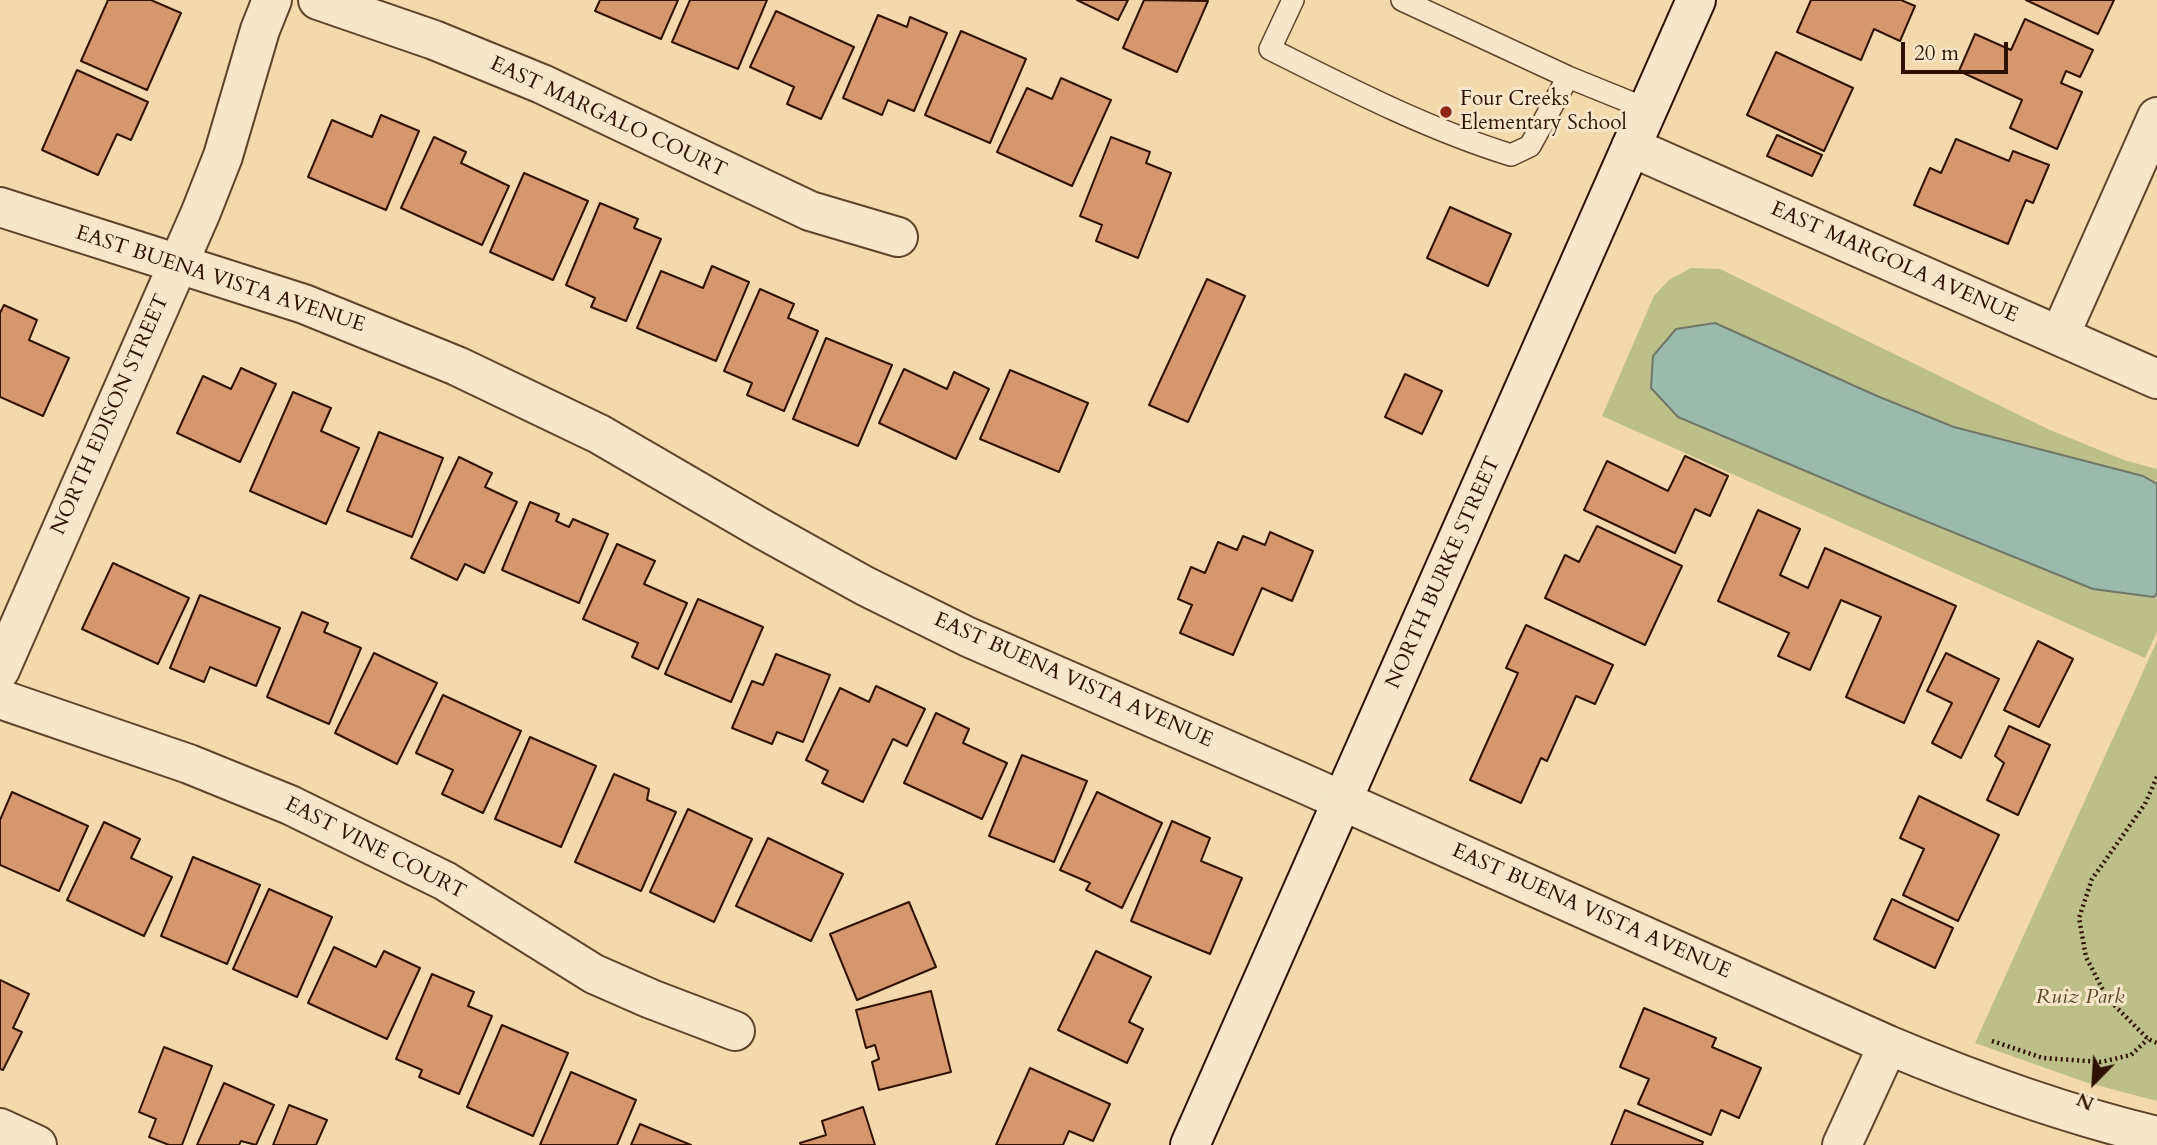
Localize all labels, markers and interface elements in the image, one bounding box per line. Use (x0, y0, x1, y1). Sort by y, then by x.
scale bar (1905, 28, 2012, 72)
text: 20 m (1914, 39, 1959, 68)
street label: EAST MARGALO COURT (486, 52, 730, 184)
place label: Four Creeks Elementary School (1460, 87, 1627, 137)
marker: Four Creeks Elementary School (1438, 104, 1454, 120)
street label: EAST MARGOLA AVENUE (1766, 197, 2022, 329)
street label: EAST BUENA VISTA AVENUE (72, 221, 368, 339)
street label: NORTH EDISON STREET (47, 291, 175, 539)
street label: NORTH BURKE STREET (1381, 453, 1507, 693)
street label: EAST BUENA VISTA AVENUE (930, 608, 1216, 754)
street label: EAST VINE COURT (280, 792, 470, 906)
street label: EAST BUENA VISTA AVENUE (1448, 839, 1734, 985)
park label: Ruiz Park (2036, 985, 2124, 1011)
north arrow (2059, 1047, 2129, 1117)
text: N (2073, 1086, 2098, 1116)

